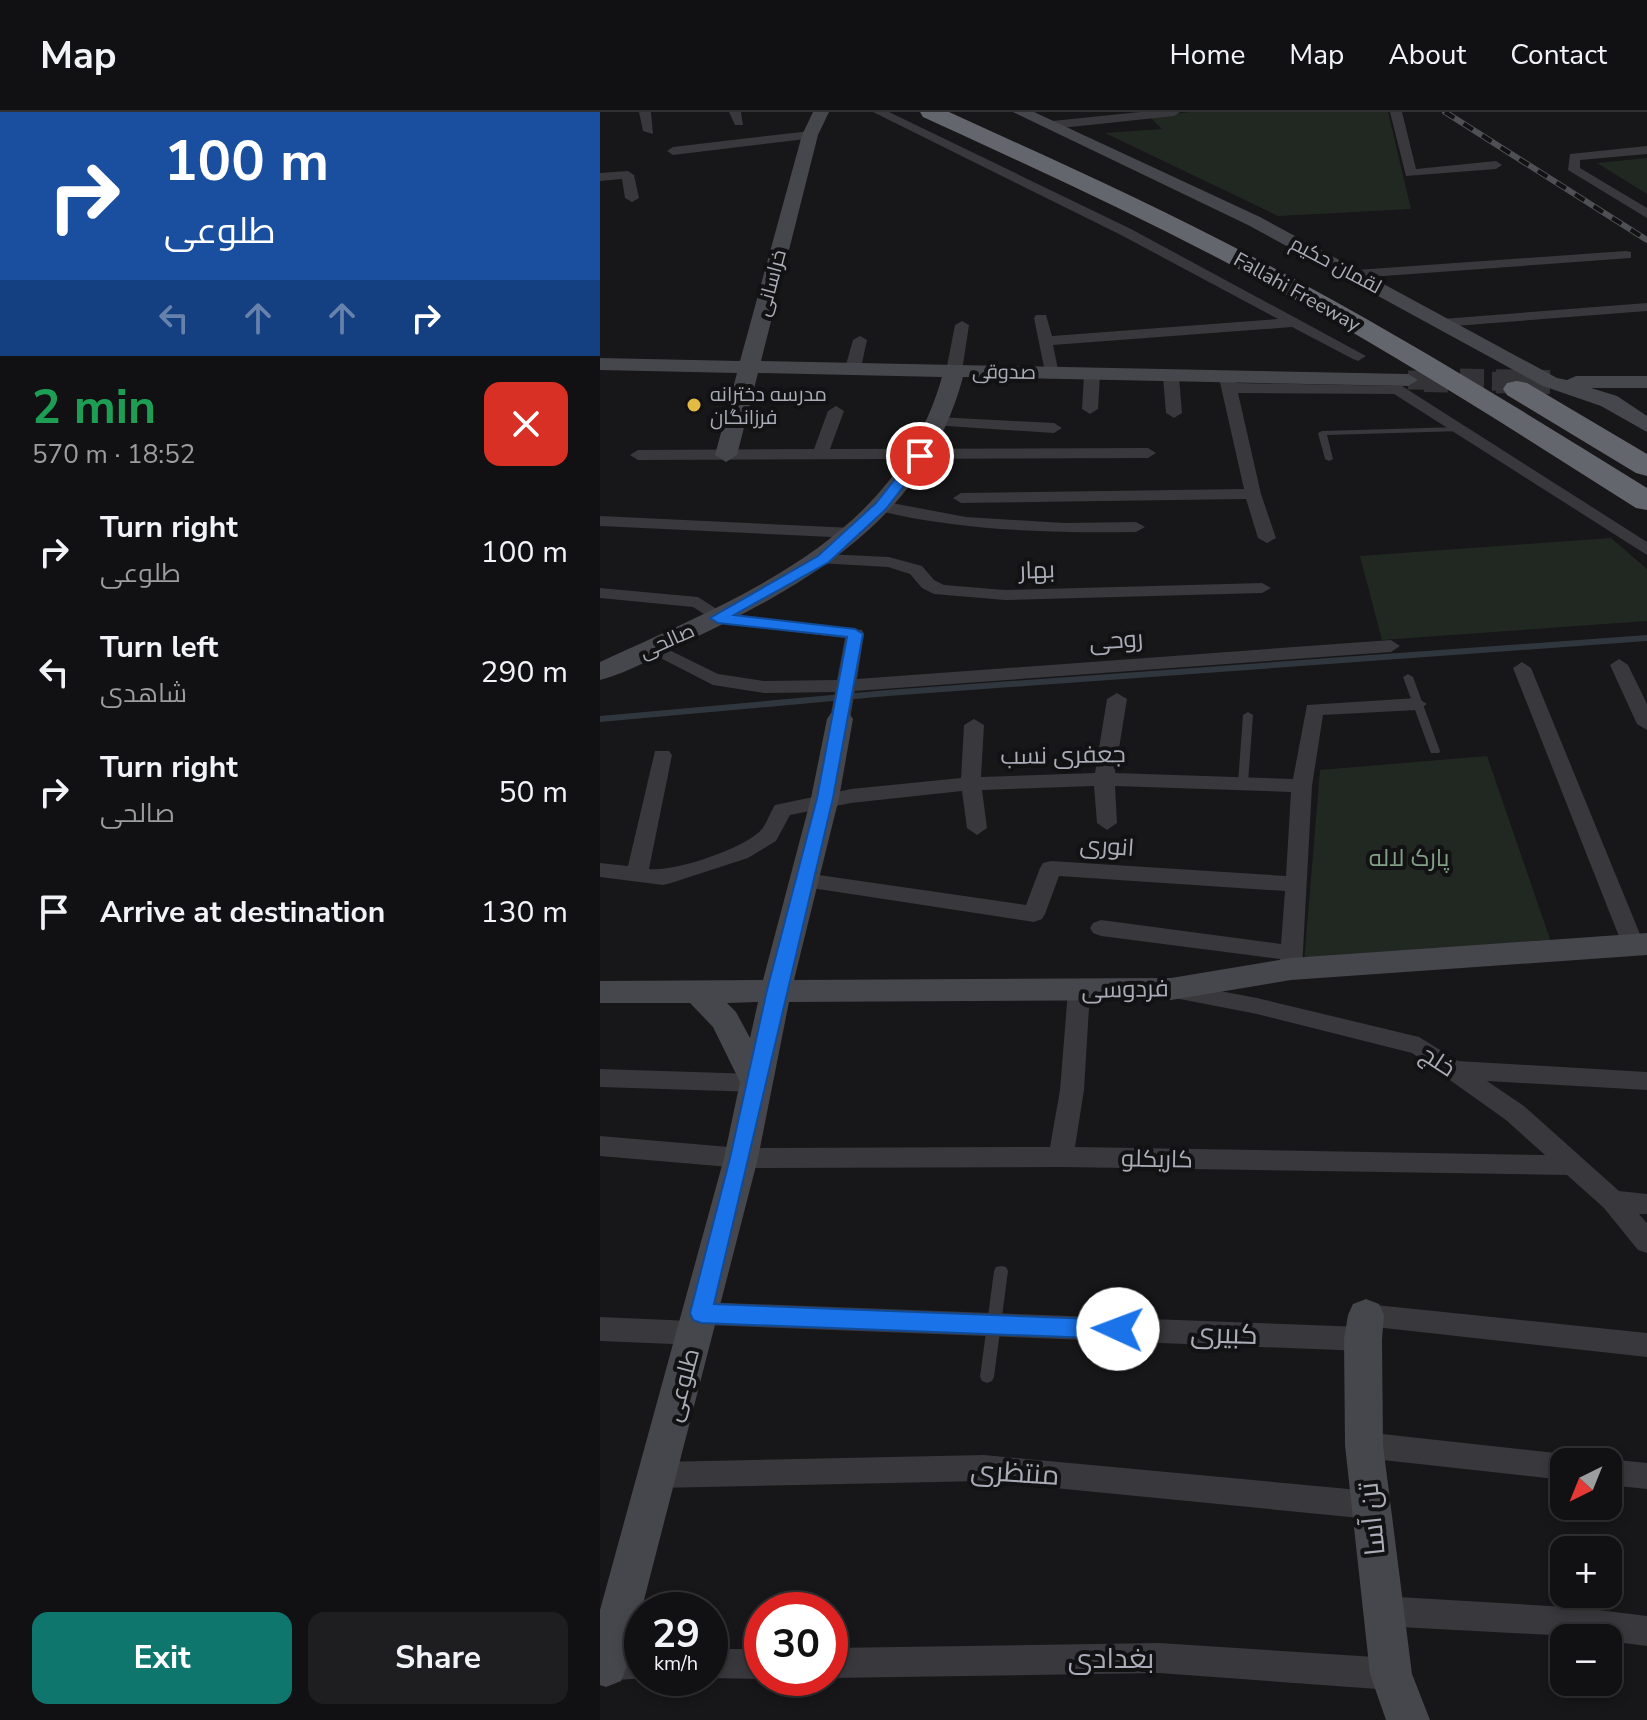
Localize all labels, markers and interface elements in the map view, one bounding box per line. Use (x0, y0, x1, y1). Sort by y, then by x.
text: Map (40, 30, 117, 81)
text: Home (1170, 36, 1245, 74)
text: Map (1289, 36, 1344, 74)
text: About (1388, 36, 1466, 74)
text: Contact (1510, 36, 1607, 74)
text: 100 m (164, 123, 329, 200)
icon: right (32, 144, 136, 248)
text: طلوعی (164, 207, 276, 256)
street label: لقمان حکیم (1286, 230, 1386, 300)
street label: Fallahi Freeway (1229, 246, 1366, 338)
street label: خراسانی (749, 247, 793, 319)
icon: left (152, 296, 196, 340)
icon: ahead (236, 296, 280, 340)
icon: ahead (320, 296, 364, 340)
icon: right (404, 296, 448, 340)
street label: صدوقی (972, 358, 1036, 386)
text: 2 min (32, 374, 156, 440)
place label: مدرسه دخترانه فرزانگان (710, 381, 827, 431)
button: close (484, 382, 568, 466)
marker: مدرسه دخترانه فرزانگان (685, 396, 703, 414)
pin (886, 422, 954, 490)
icon: arrive (898, 434, 942, 478)
text: 570 m · 18:52 (32, 437, 195, 472)
text: Turn right (100, 507, 238, 548)
icon: right (32, 530, 76, 574)
text: 100 m (481, 532, 568, 573)
street label: بهار (1017, 553, 1055, 587)
text: طلوعی (100, 556, 181, 591)
street label: صالحی (635, 617, 699, 665)
street label: روحی (1088, 622, 1144, 658)
text: Turn left (100, 627, 218, 668)
icon: left (32, 650, 76, 694)
text: 290 m (481, 652, 568, 693)
text: شاهدی (100, 676, 187, 711)
street label: جعفری نسب (1000, 738, 1126, 772)
text: Turn right (100, 747, 238, 788)
icon: right (32, 770, 76, 814)
text: 50 m (499, 772, 568, 813)
text: صالحی (100, 796, 175, 831)
street label: انوری (1079, 828, 1135, 864)
park label: پارک لاله (1369, 842, 1450, 874)
icon: arrive (32, 890, 76, 934)
text: Arrive at destination (100, 892, 385, 933)
text: 130 m (481, 892, 568, 933)
street label: فردوسی (1081, 972, 1169, 1006)
street label: خلج (1414, 1038, 1462, 1084)
street label: کاریکلو (1121, 1142, 1193, 1176)
position arrow (1076, 1287, 1160, 1371)
street label: کبیری (1190, 1314, 1258, 1354)
street label: طلوعی (657, 1345, 707, 1425)
north arrow (1550, 1448, 1622, 1520)
map controls (1550, 1448, 1622, 1696)
street label: منتظری (969, 1451, 1061, 1495)
street label: تن آسا (1349, 1480, 1395, 1557)
button: + (1550, 1536, 1622, 1608)
speed limit sign: 30 (744, 1592, 848, 1696)
text: 29 (652, 1607, 700, 1661)
button: Exit (32, 1612, 292, 1704)
button: Share (308, 1612, 568, 1704)
button: − (1550, 1624, 1622, 1696)
street label: بغدادی (1068, 1640, 1154, 1678)
text: km/h (654, 1650, 698, 1677)

